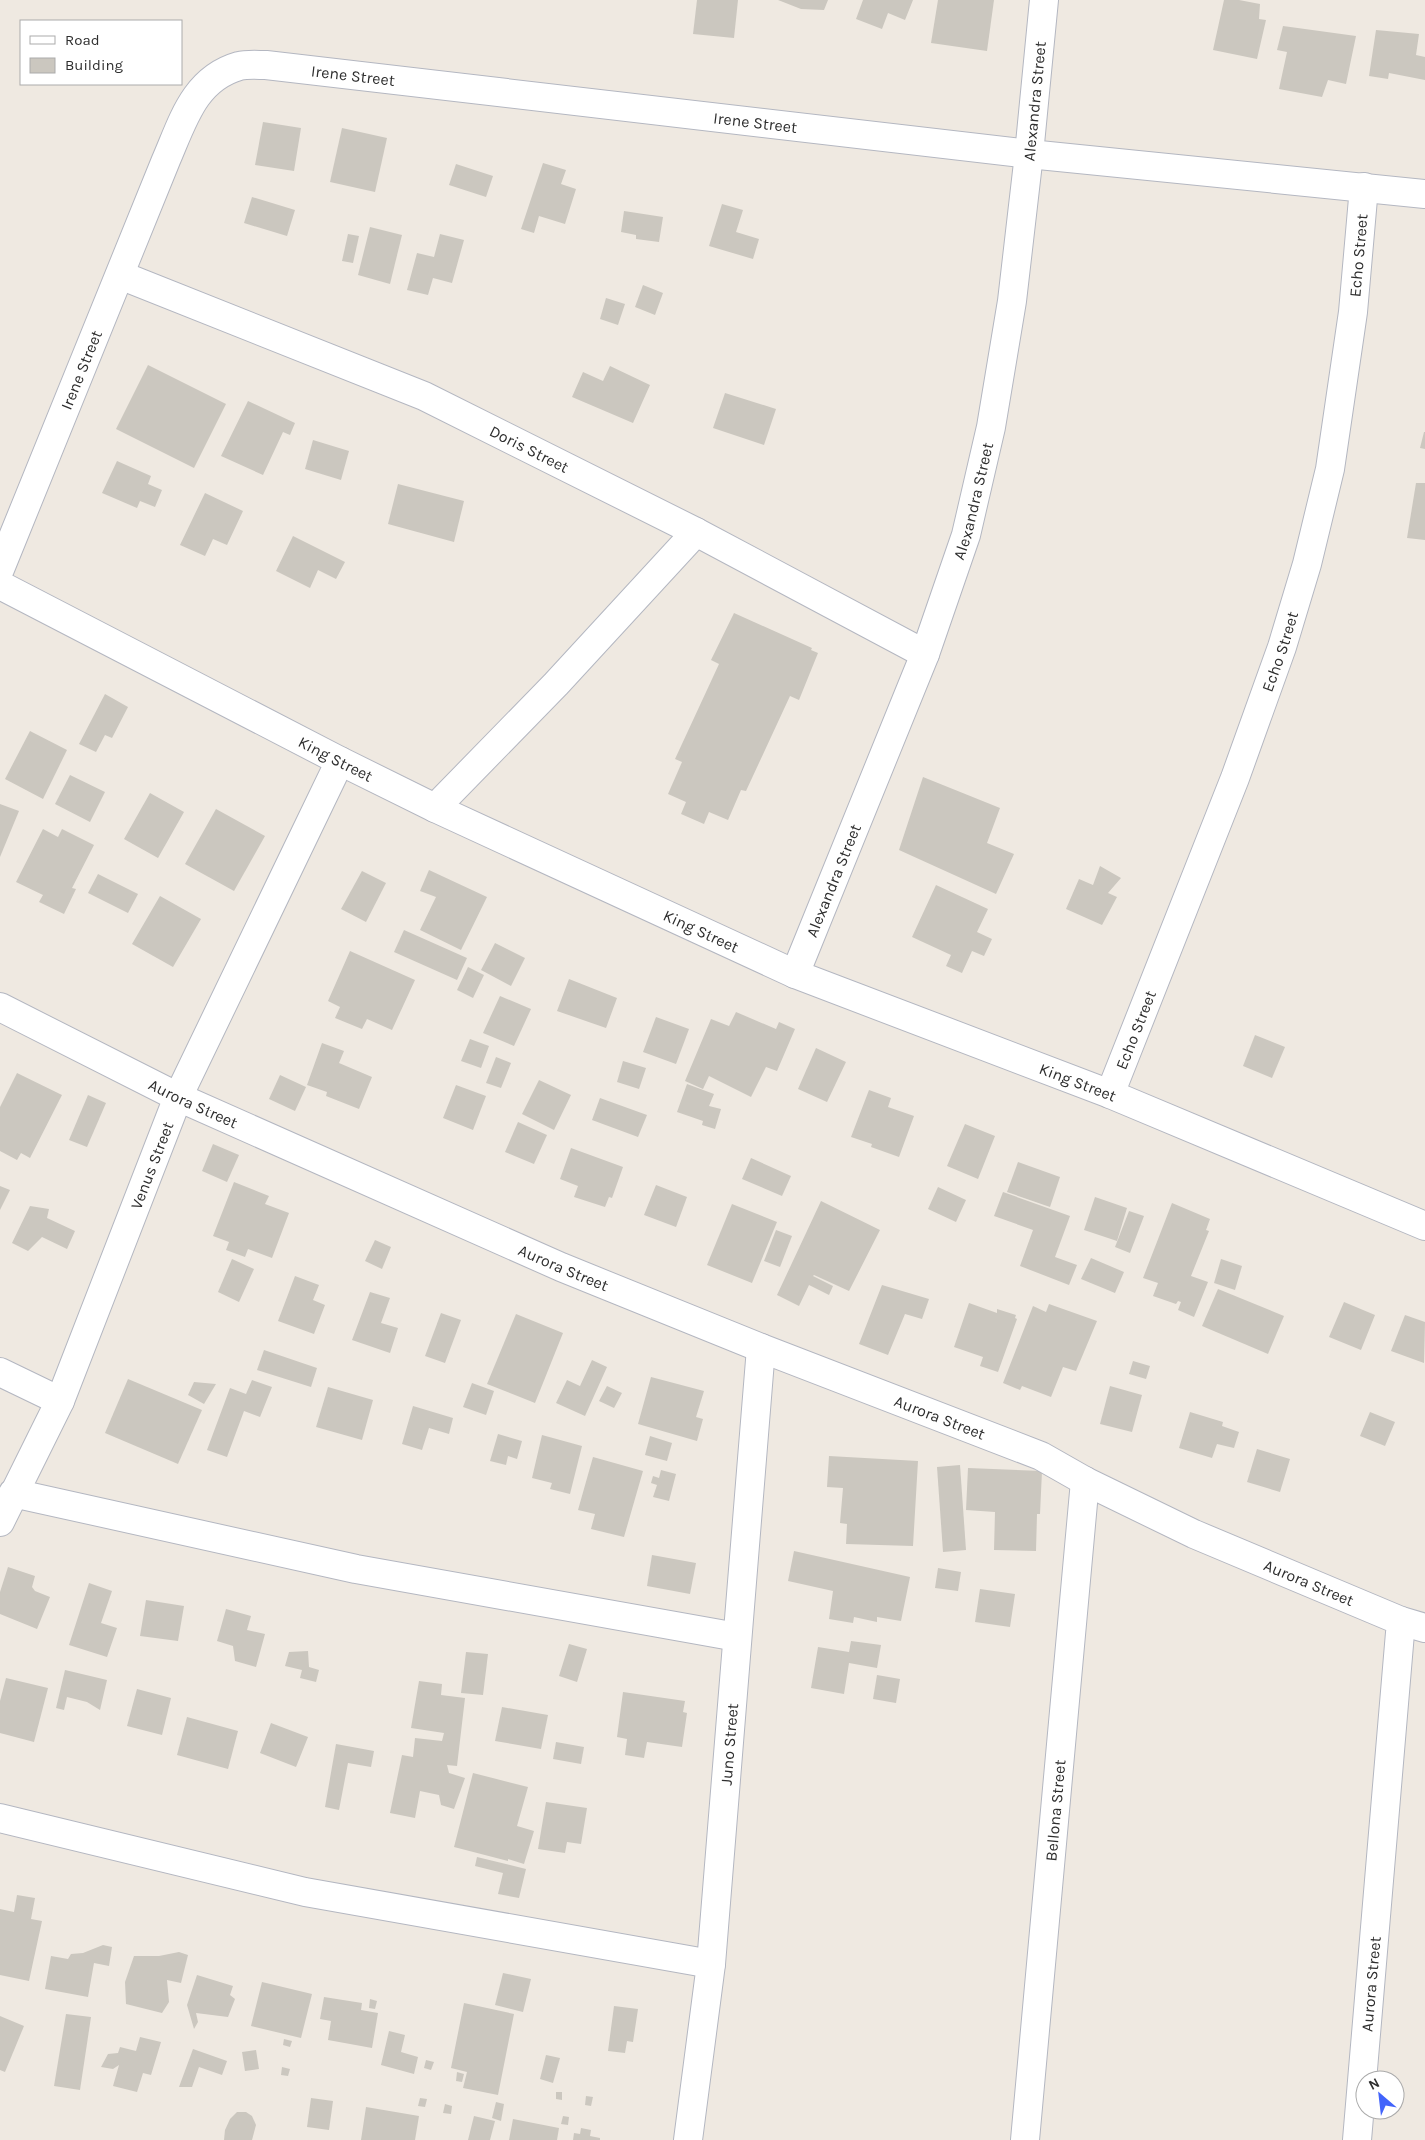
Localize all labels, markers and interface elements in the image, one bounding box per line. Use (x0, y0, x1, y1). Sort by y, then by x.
legend (20, 20, 182, 85)
text: Road (65, 31, 100, 49)
street label: Alexandra Street (1019, 40, 1049, 162)
text: Building (65, 56, 123, 74)
street label: Irene Street (310, 61, 396, 89)
street label: Irene Street (712, 108, 798, 136)
street label: Echo Street (1345, 213, 1371, 298)
street label: Irene Street (56, 327, 105, 412)
street label: Doris Street (487, 421, 572, 476)
street label: Alexandra Street (949, 440, 997, 562)
street label: Echo Street (1257, 609, 1302, 694)
street label: King Street (295, 732, 376, 785)
street label: Alexandra Street (802, 821, 864, 940)
street label: King Street (660, 905, 742, 956)
street label: Echo Street (1111, 988, 1160, 1072)
street label: King Street (1037, 1058, 1119, 1105)
street label: Aurora Street (146, 1074, 241, 1132)
street label: Venus Street (126, 1119, 177, 1212)
street label: Aurora Street (516, 1240, 611, 1295)
street label: Aurora Street (892, 1391, 988, 1443)
street label: Aurora Street (1261, 1555, 1357, 1610)
street label: Juno Street (716, 1702, 742, 1786)
street label: Bellona Street (1041, 1759, 1069, 1862)
street label: Aurora Street (1357, 1935, 1385, 2033)
north arrow (1355, 2070, 1405, 2120)
text: N (1366, 2074, 1383, 2094)

